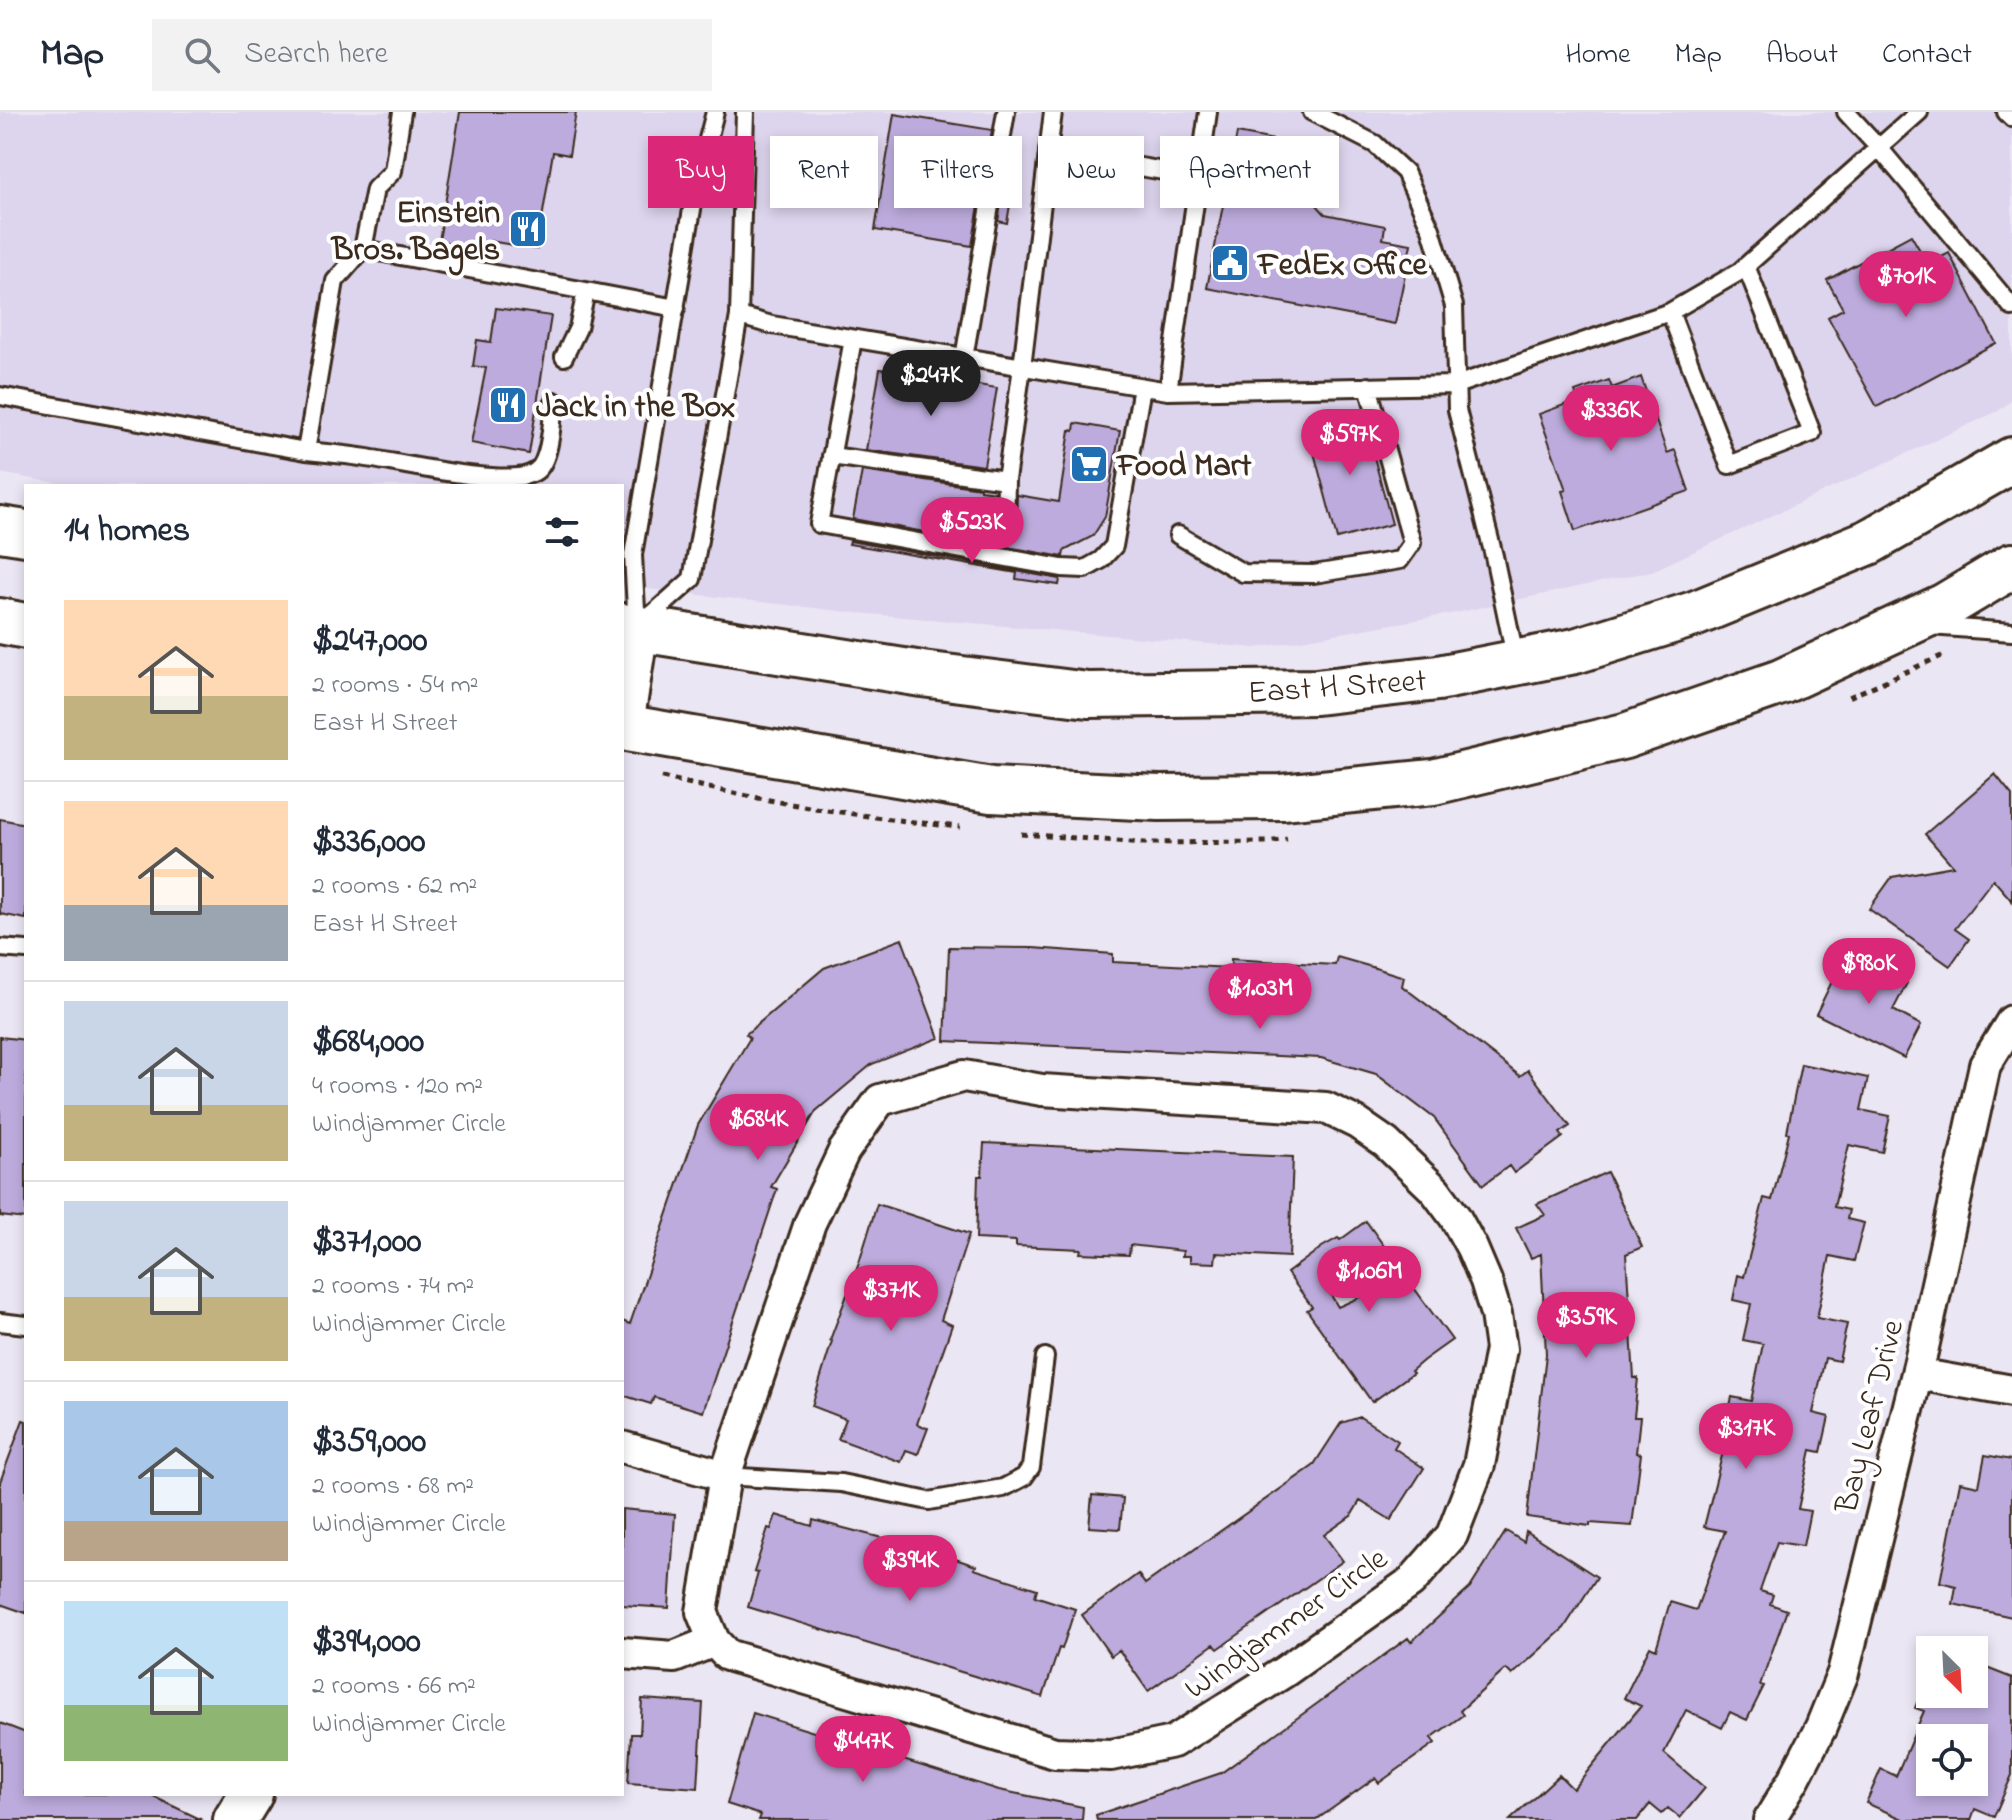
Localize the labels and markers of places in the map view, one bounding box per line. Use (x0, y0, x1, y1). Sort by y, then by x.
place label: Einstein Bros. Bagels (330, 191, 500, 276)
restaurant icon: Einstein Bros. Bagels (507, 208, 549, 250)
public building icon: FedEx Office (1209, 242, 1251, 284)
place label: FedEx Office (1256, 243, 1429, 290)
pin: $701K (1850, 251, 1962, 319)
pin: $247K (875, 350, 987, 418)
restaurant icon: Jack in the Box (487, 384, 529, 426)
place label: Jack in the Box (536, 385, 735, 432)
pin: $336K (1555, 385, 1667, 453)
pin: $597K (1294, 409, 1406, 477)
supermarket icon: Food Mart (1068, 443, 1110, 485)
place label: Food Mart (1115, 444, 1252, 491)
pin: $523K (916, 497, 1028, 565)
pin: $980K (1813, 938, 1925, 1006)
pin: $1.03M (1195, 963, 1325, 1031)
pin: $684K (702, 1094, 814, 1162)
pin: $1.06M (1304, 1246, 1434, 1314)
pin: $371K (835, 1265, 947, 1333)
pin: $359K (1530, 1292, 1642, 1360)
pin: $317K (1690, 1403, 1802, 1471)
pin: $394K (854, 1535, 966, 1603)
pin: $447K (807, 1716, 919, 1784)

